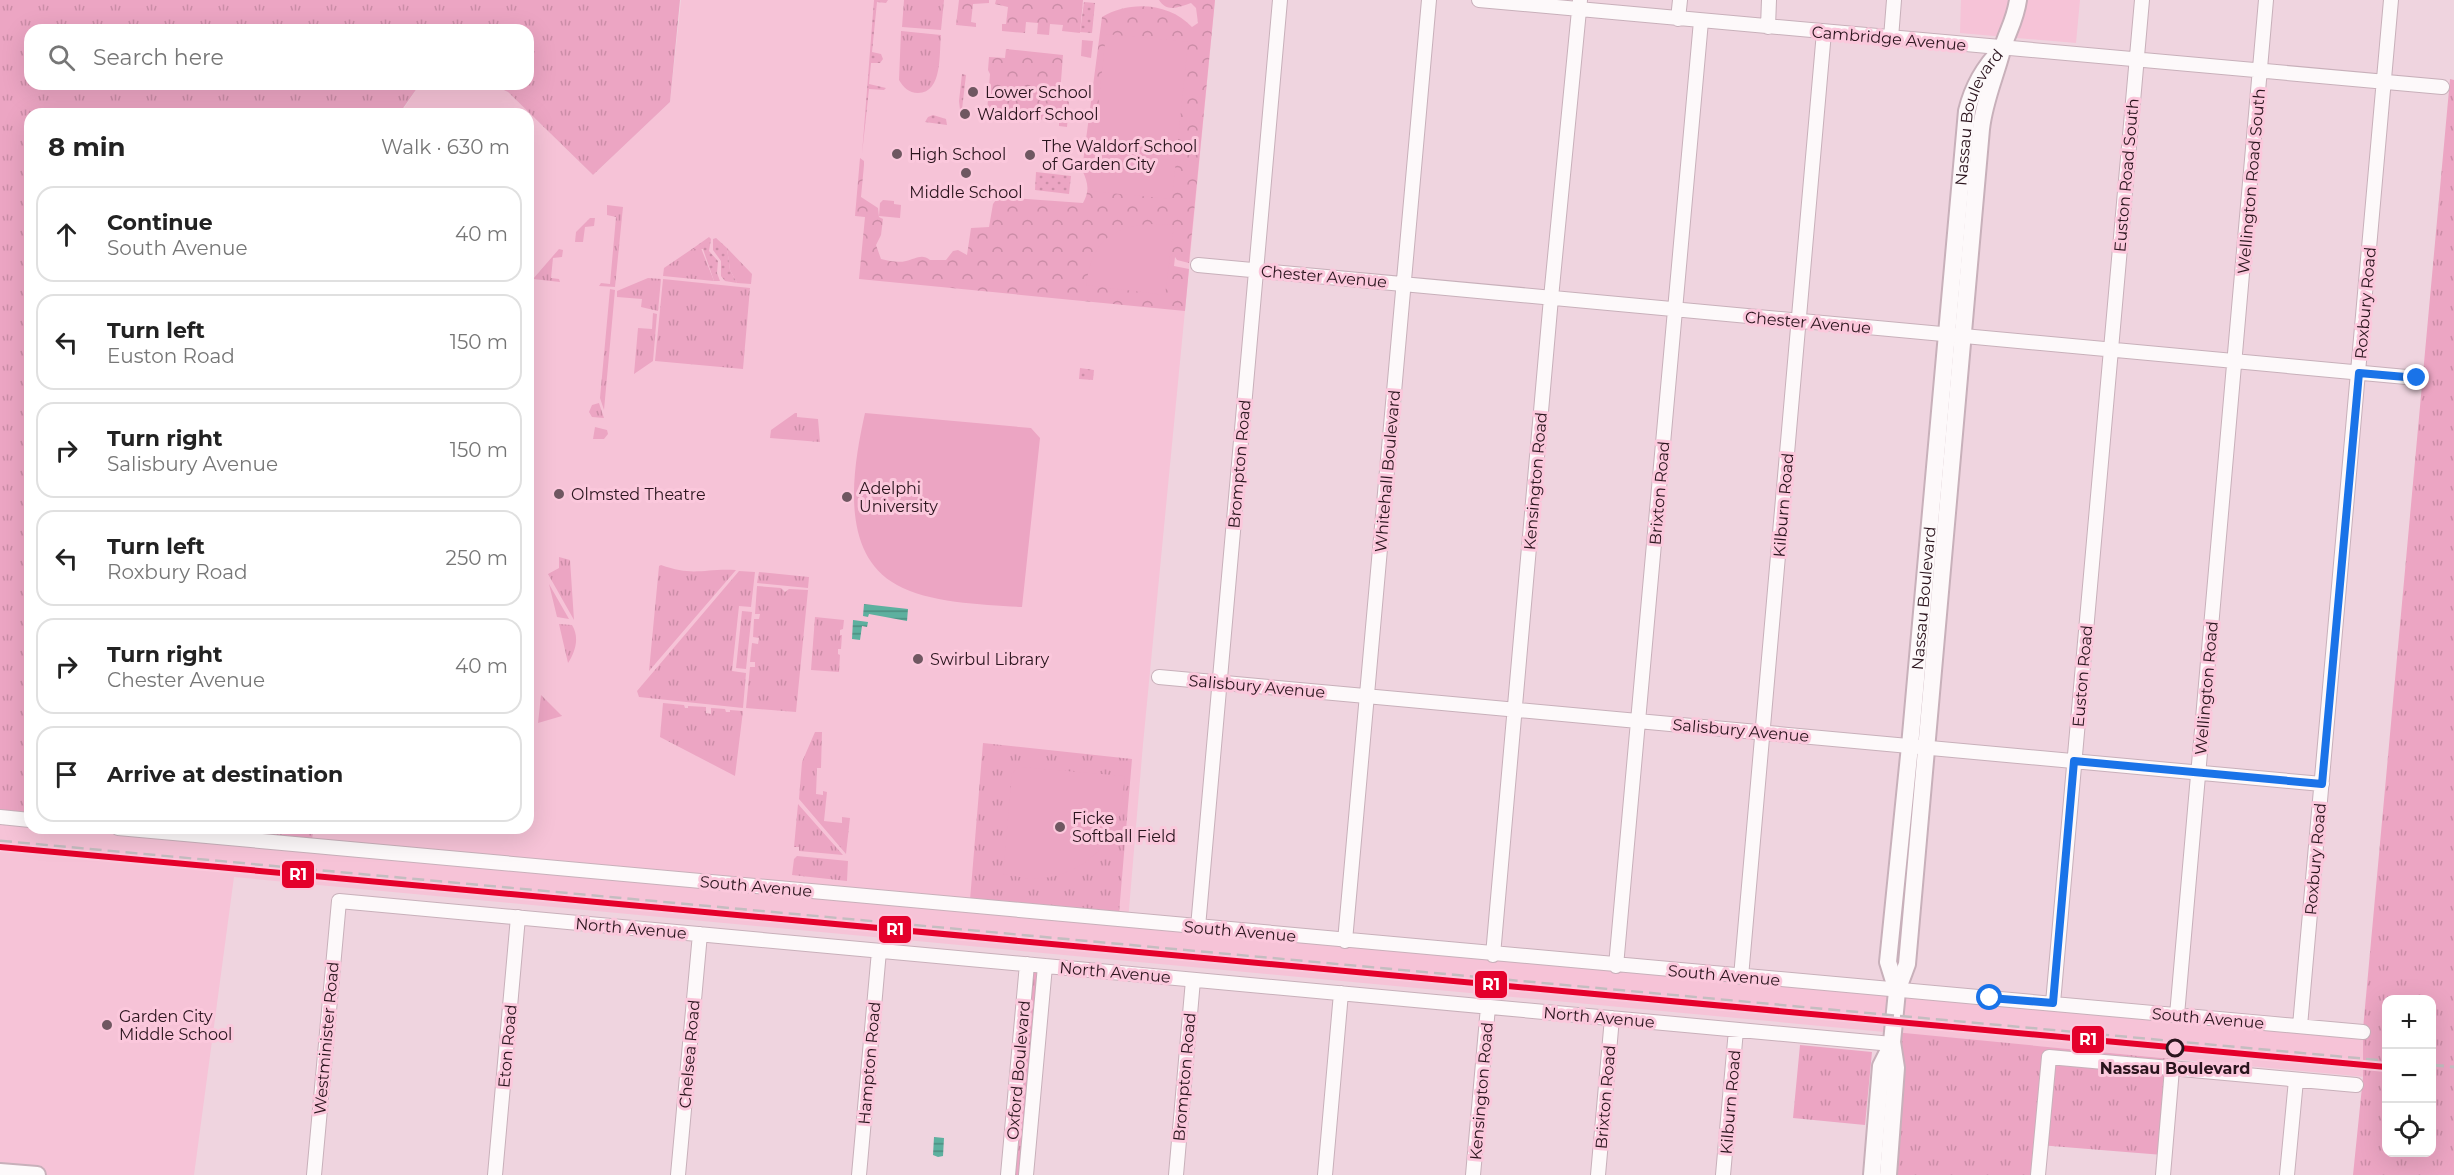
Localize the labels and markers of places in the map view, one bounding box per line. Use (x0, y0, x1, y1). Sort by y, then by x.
place label: Lower School (985, 83, 1092, 102)
marker: Lower School (966, 85, 980, 99)
place label: Waldorf School (977, 105, 1098, 124)
marker: Waldorf School (958, 107, 972, 121)
place label: The Waldorf School of Garden City (1042, 137, 1197, 174)
place label: High School (909, 145, 1006, 164)
marker: High School (890, 147, 904, 161)
marker: The Waldorf School of Garden City (1023, 148, 1037, 162)
marker: Middle School (959, 166, 973, 180)
place label: Middle School (909, 183, 1023, 202)
place label: Adelphi University (859, 479, 938, 516)
place label: Olmsted Theatre (571, 485, 706, 504)
marker: Olmsted Theatre (552, 487, 566, 501)
marker: Adelphi University (840, 490, 854, 504)
place label: Swirbul Library (930, 650, 1050, 669)
marker: Swirbul Library (911, 652, 925, 666)
place label: Ficke Softball Field (1072, 809, 1176, 846)
marker: Ficke Softball Field (1053, 820, 1067, 834)
place label: Garden City Middle School (119, 1007, 232, 1044)
marker: Garden City Middle School (100, 1018, 114, 1032)
marker: Nassau Boulevard (2166, 1039, 2184, 1057)
place label: Nassau Boulevard (2100, 1059, 2250, 1078)

